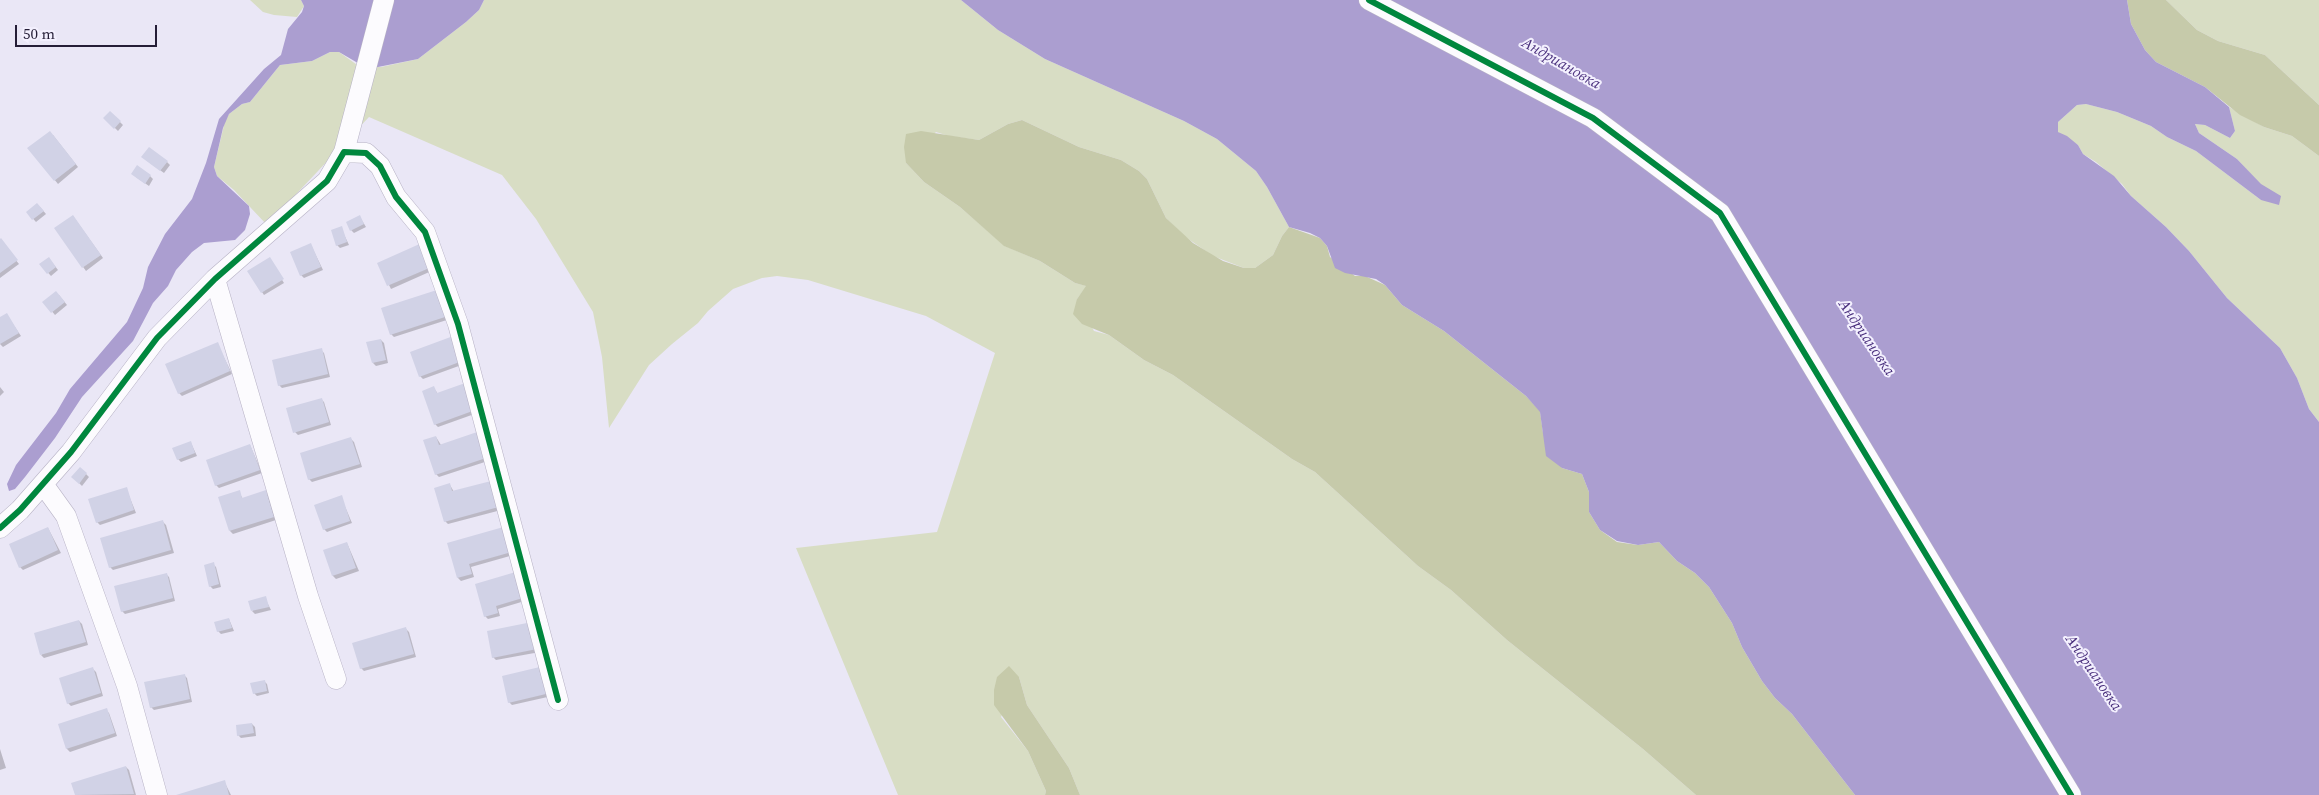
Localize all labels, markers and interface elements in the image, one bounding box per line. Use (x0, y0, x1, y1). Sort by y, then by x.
scale bar (18, 15, 160, 47)
text: 50 m (23, 23, 55, 44)
water label: Андриановка (1519, 34, 1603, 94)
water label: Андриановка (1834, 297, 1898, 379)
water label: Андриановка (2061, 632, 2125, 714)

